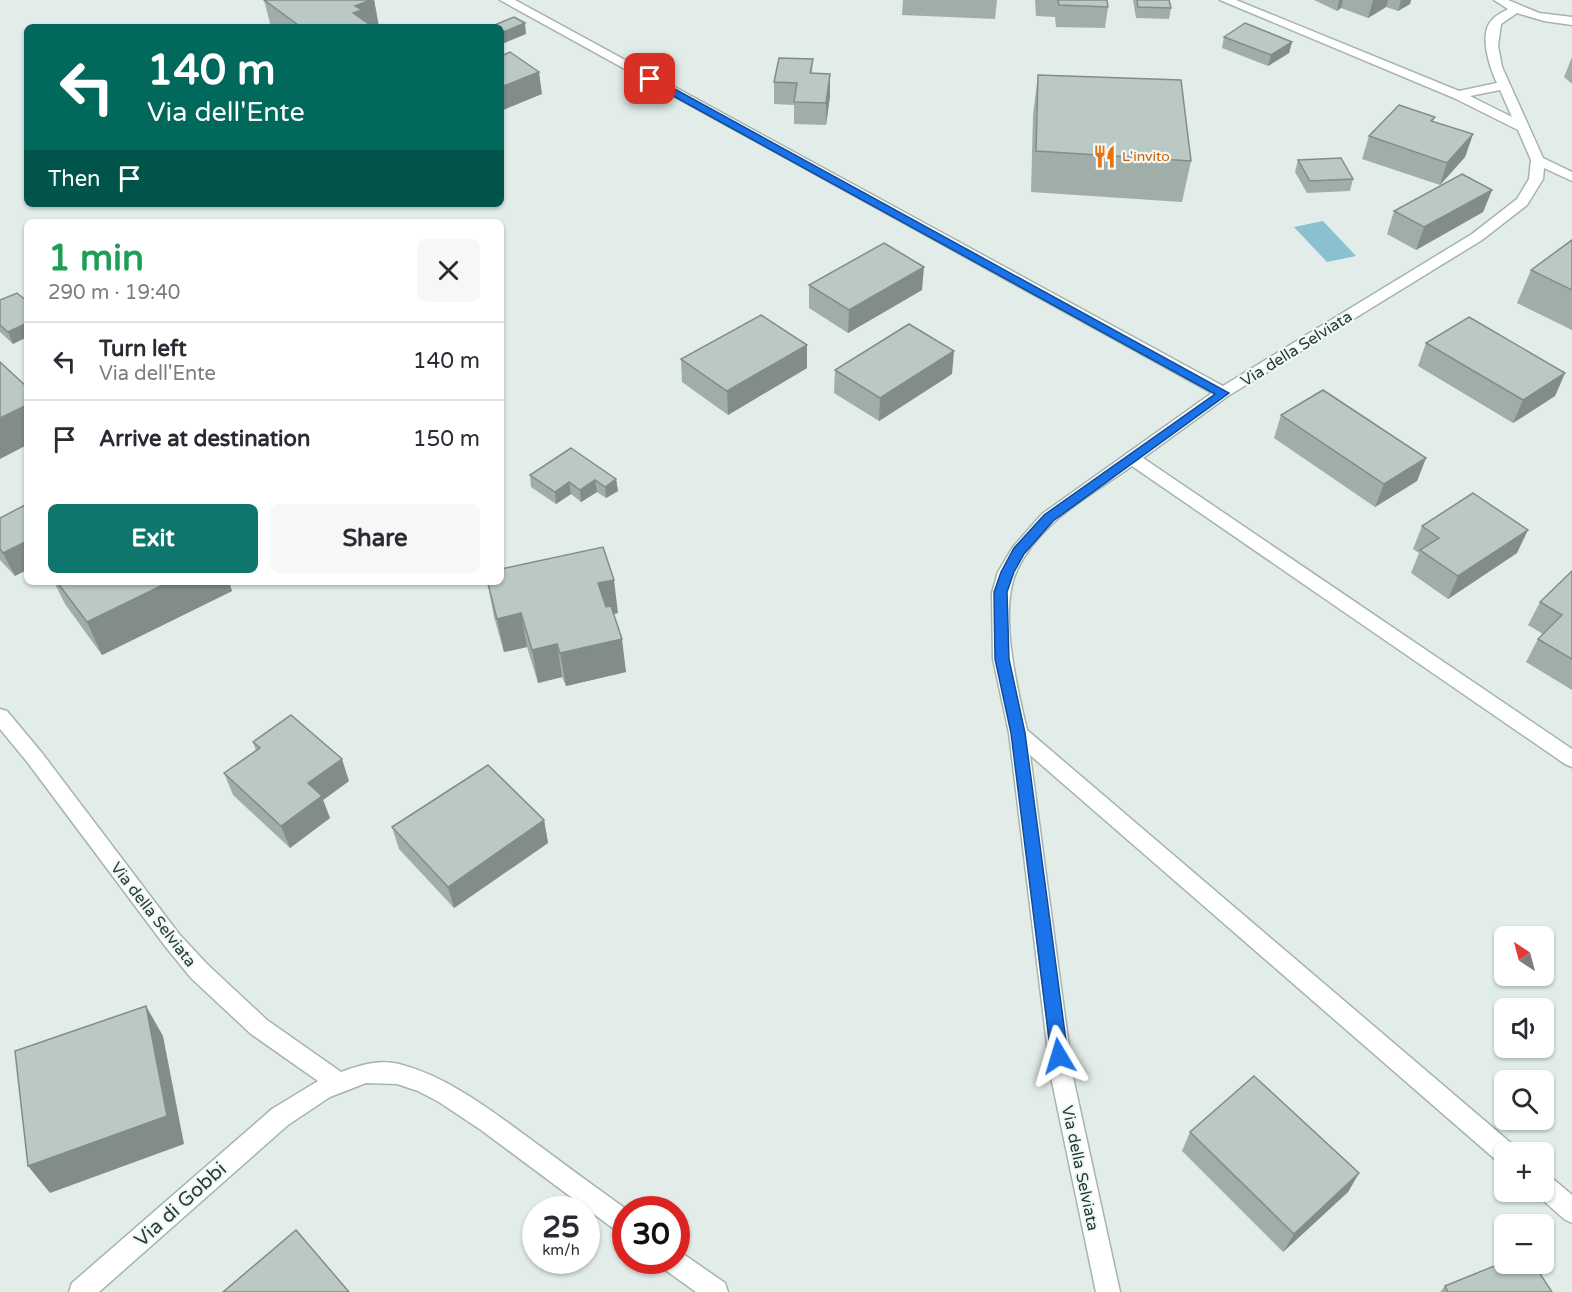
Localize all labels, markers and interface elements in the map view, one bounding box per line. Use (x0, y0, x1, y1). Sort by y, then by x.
text: 140 m (147, 45, 276, 96)
icon: left (48, 48, 126, 126)
pin (624, 53, 675, 104)
icon: arrive (633, 62, 666, 95)
text: Via dell'Ente (147, 96, 305, 129)
restaurant icon: L'invito (1091, 143, 1117, 169)
place label: L'invito (1122, 148, 1170, 165)
icon: arrive (113, 162, 146, 195)
text: Then (48, 166, 101, 192)
text: 1 min (48, 237, 144, 280)
button: close (417, 239, 480, 302)
text: 290 m · 19:40 (48, 281, 180, 305)
street label: Via della Selviata (1237, 307, 1356, 391)
text: Turn left (99, 336, 187, 362)
icon: left (48, 345, 81, 378)
text: 140 m (413, 348, 480, 374)
text: Via dell'Ente (99, 362, 216, 386)
icon: arrive (48, 423, 81, 456)
text: Arrive at destination (99, 426, 310, 452)
text: 150 m (413, 426, 480, 452)
button: Exit (48, 504, 258, 573)
button: Share (270, 504, 480, 573)
street label: Via della Selviata (106, 858, 200, 971)
north arrow (1494, 926, 1554, 986)
map controls (1494, 926, 1554, 1274)
button: sound (1494, 998, 1554, 1058)
position arrow (1027, 1024, 1091, 1088)
button: search (1494, 1070, 1554, 1130)
street label: Via della Selviata (1057, 1104, 1103, 1233)
button: + (1494, 1142, 1554, 1202)
street label: Via di Gobbi (130, 1157, 232, 1252)
speed limit sign: 30 (612, 1196, 690, 1274)
text: 25 (542, 1209, 580, 1246)
button: − (1494, 1214, 1554, 1274)
text: km/h (542, 1241, 580, 1259)

